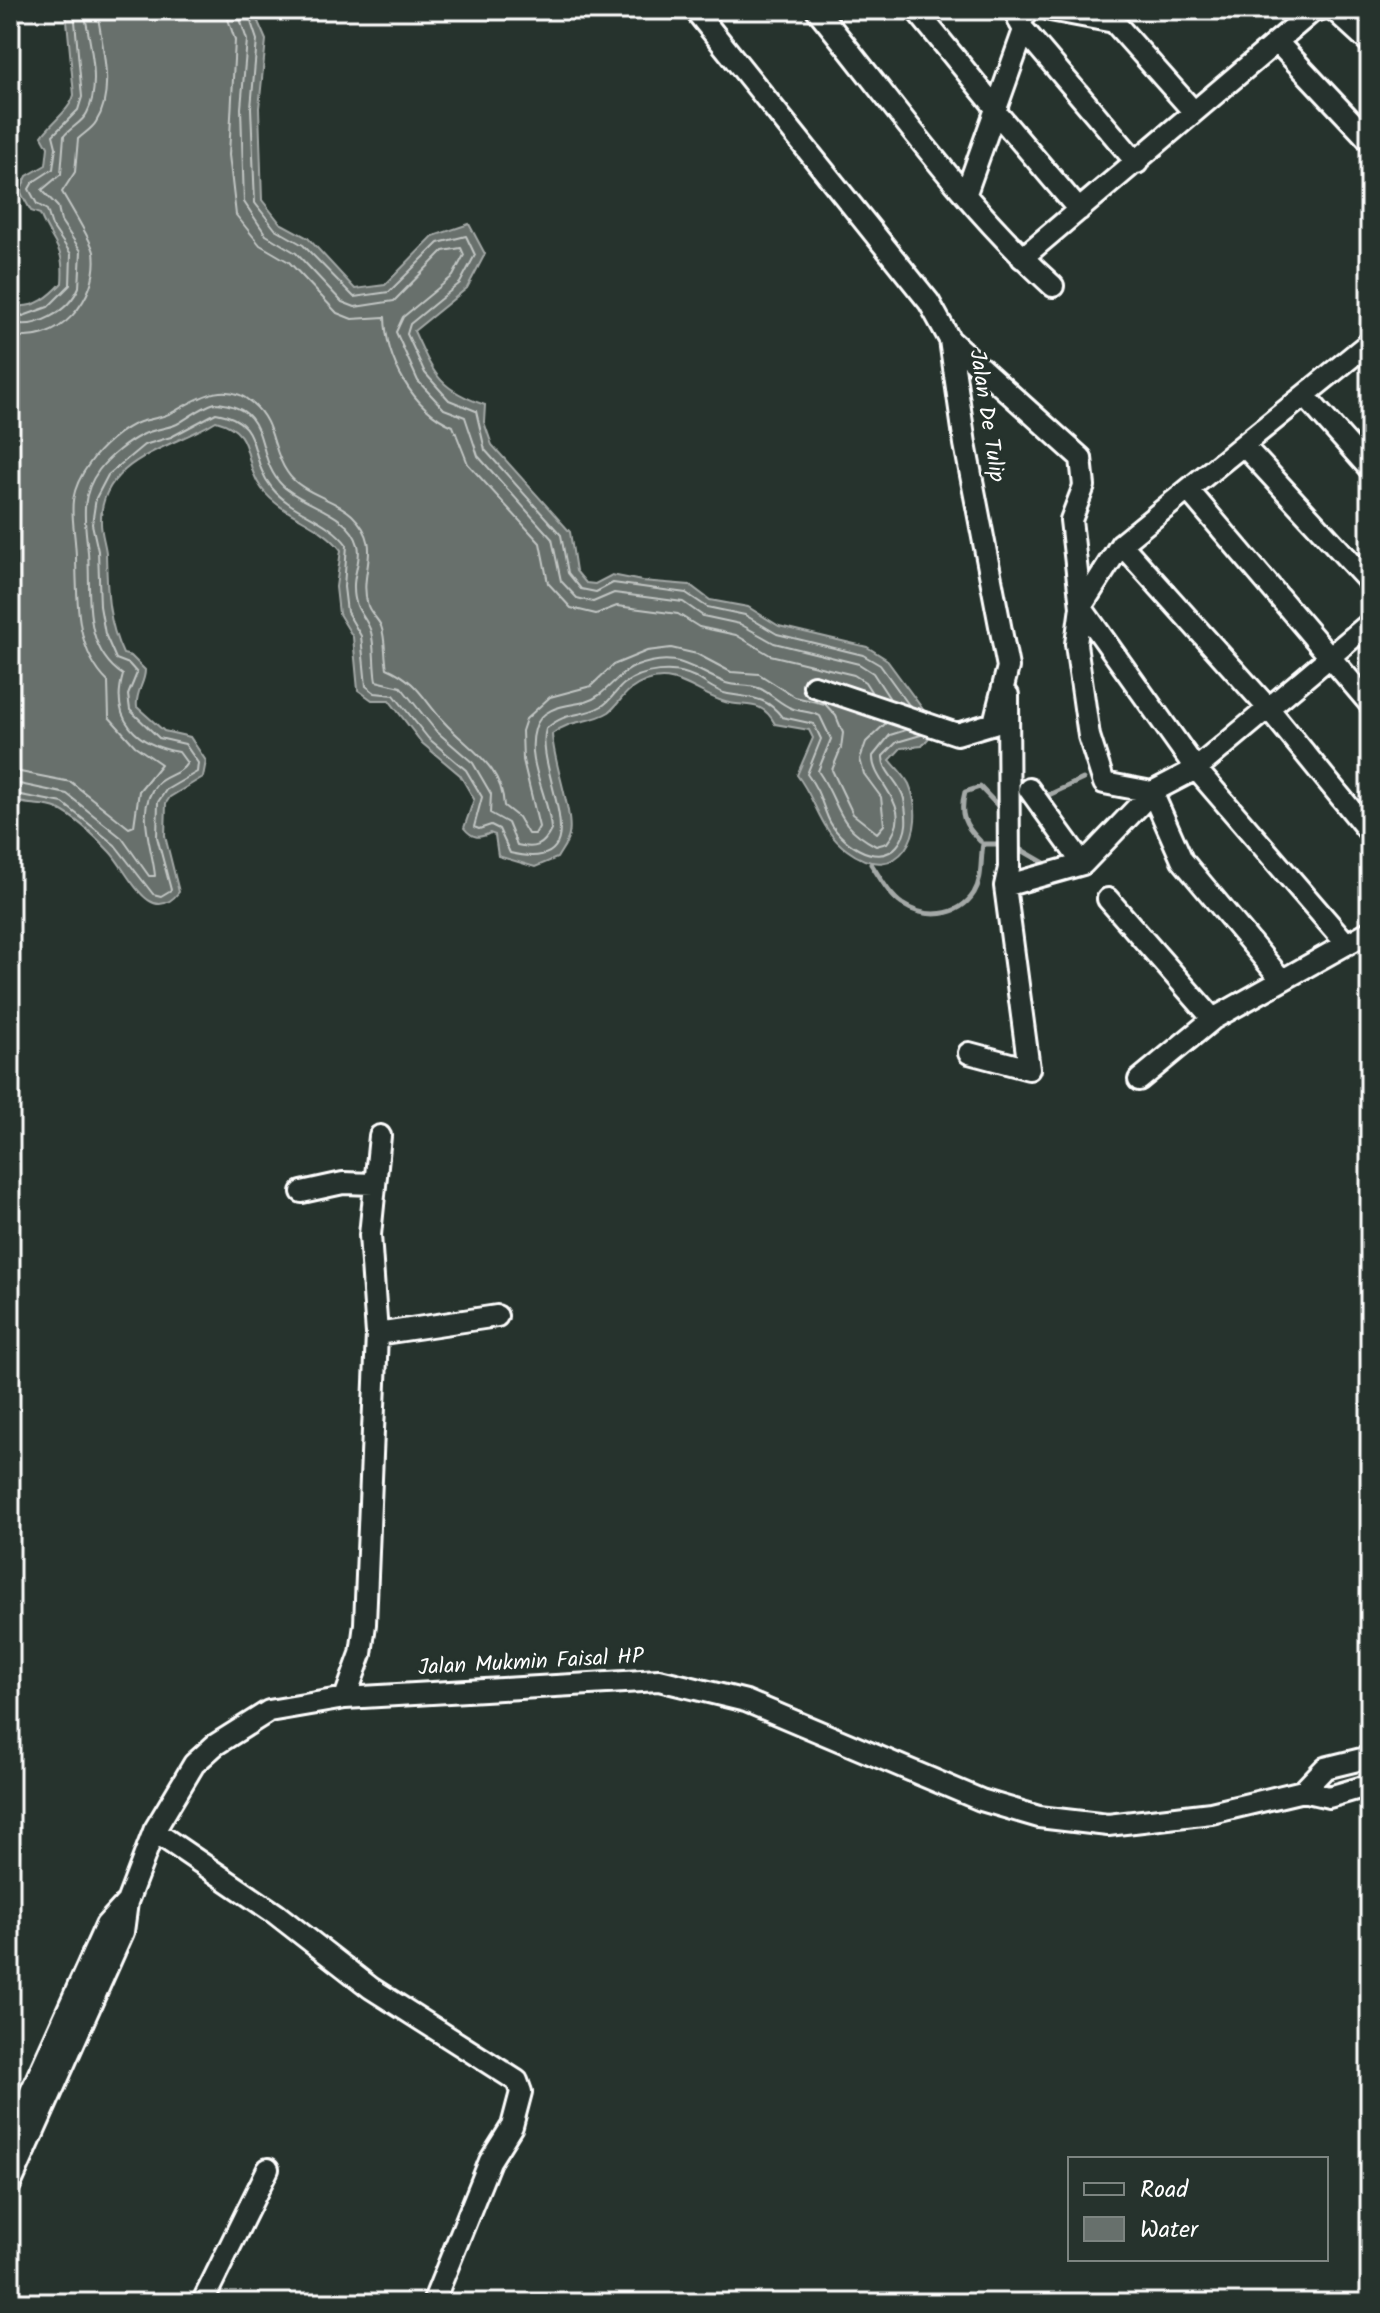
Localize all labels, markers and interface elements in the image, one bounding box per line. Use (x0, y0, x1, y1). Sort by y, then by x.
street label: Jalan De Tulip (958, 347, 1014, 485)
street label: Jalan Mukmin Faisal HP (417, 1640, 646, 1686)
legend (1068, 2157, 1328, 2261)
text: Road (1140, 2171, 1189, 2210)
text: Water (1140, 2211, 1200, 2250)

